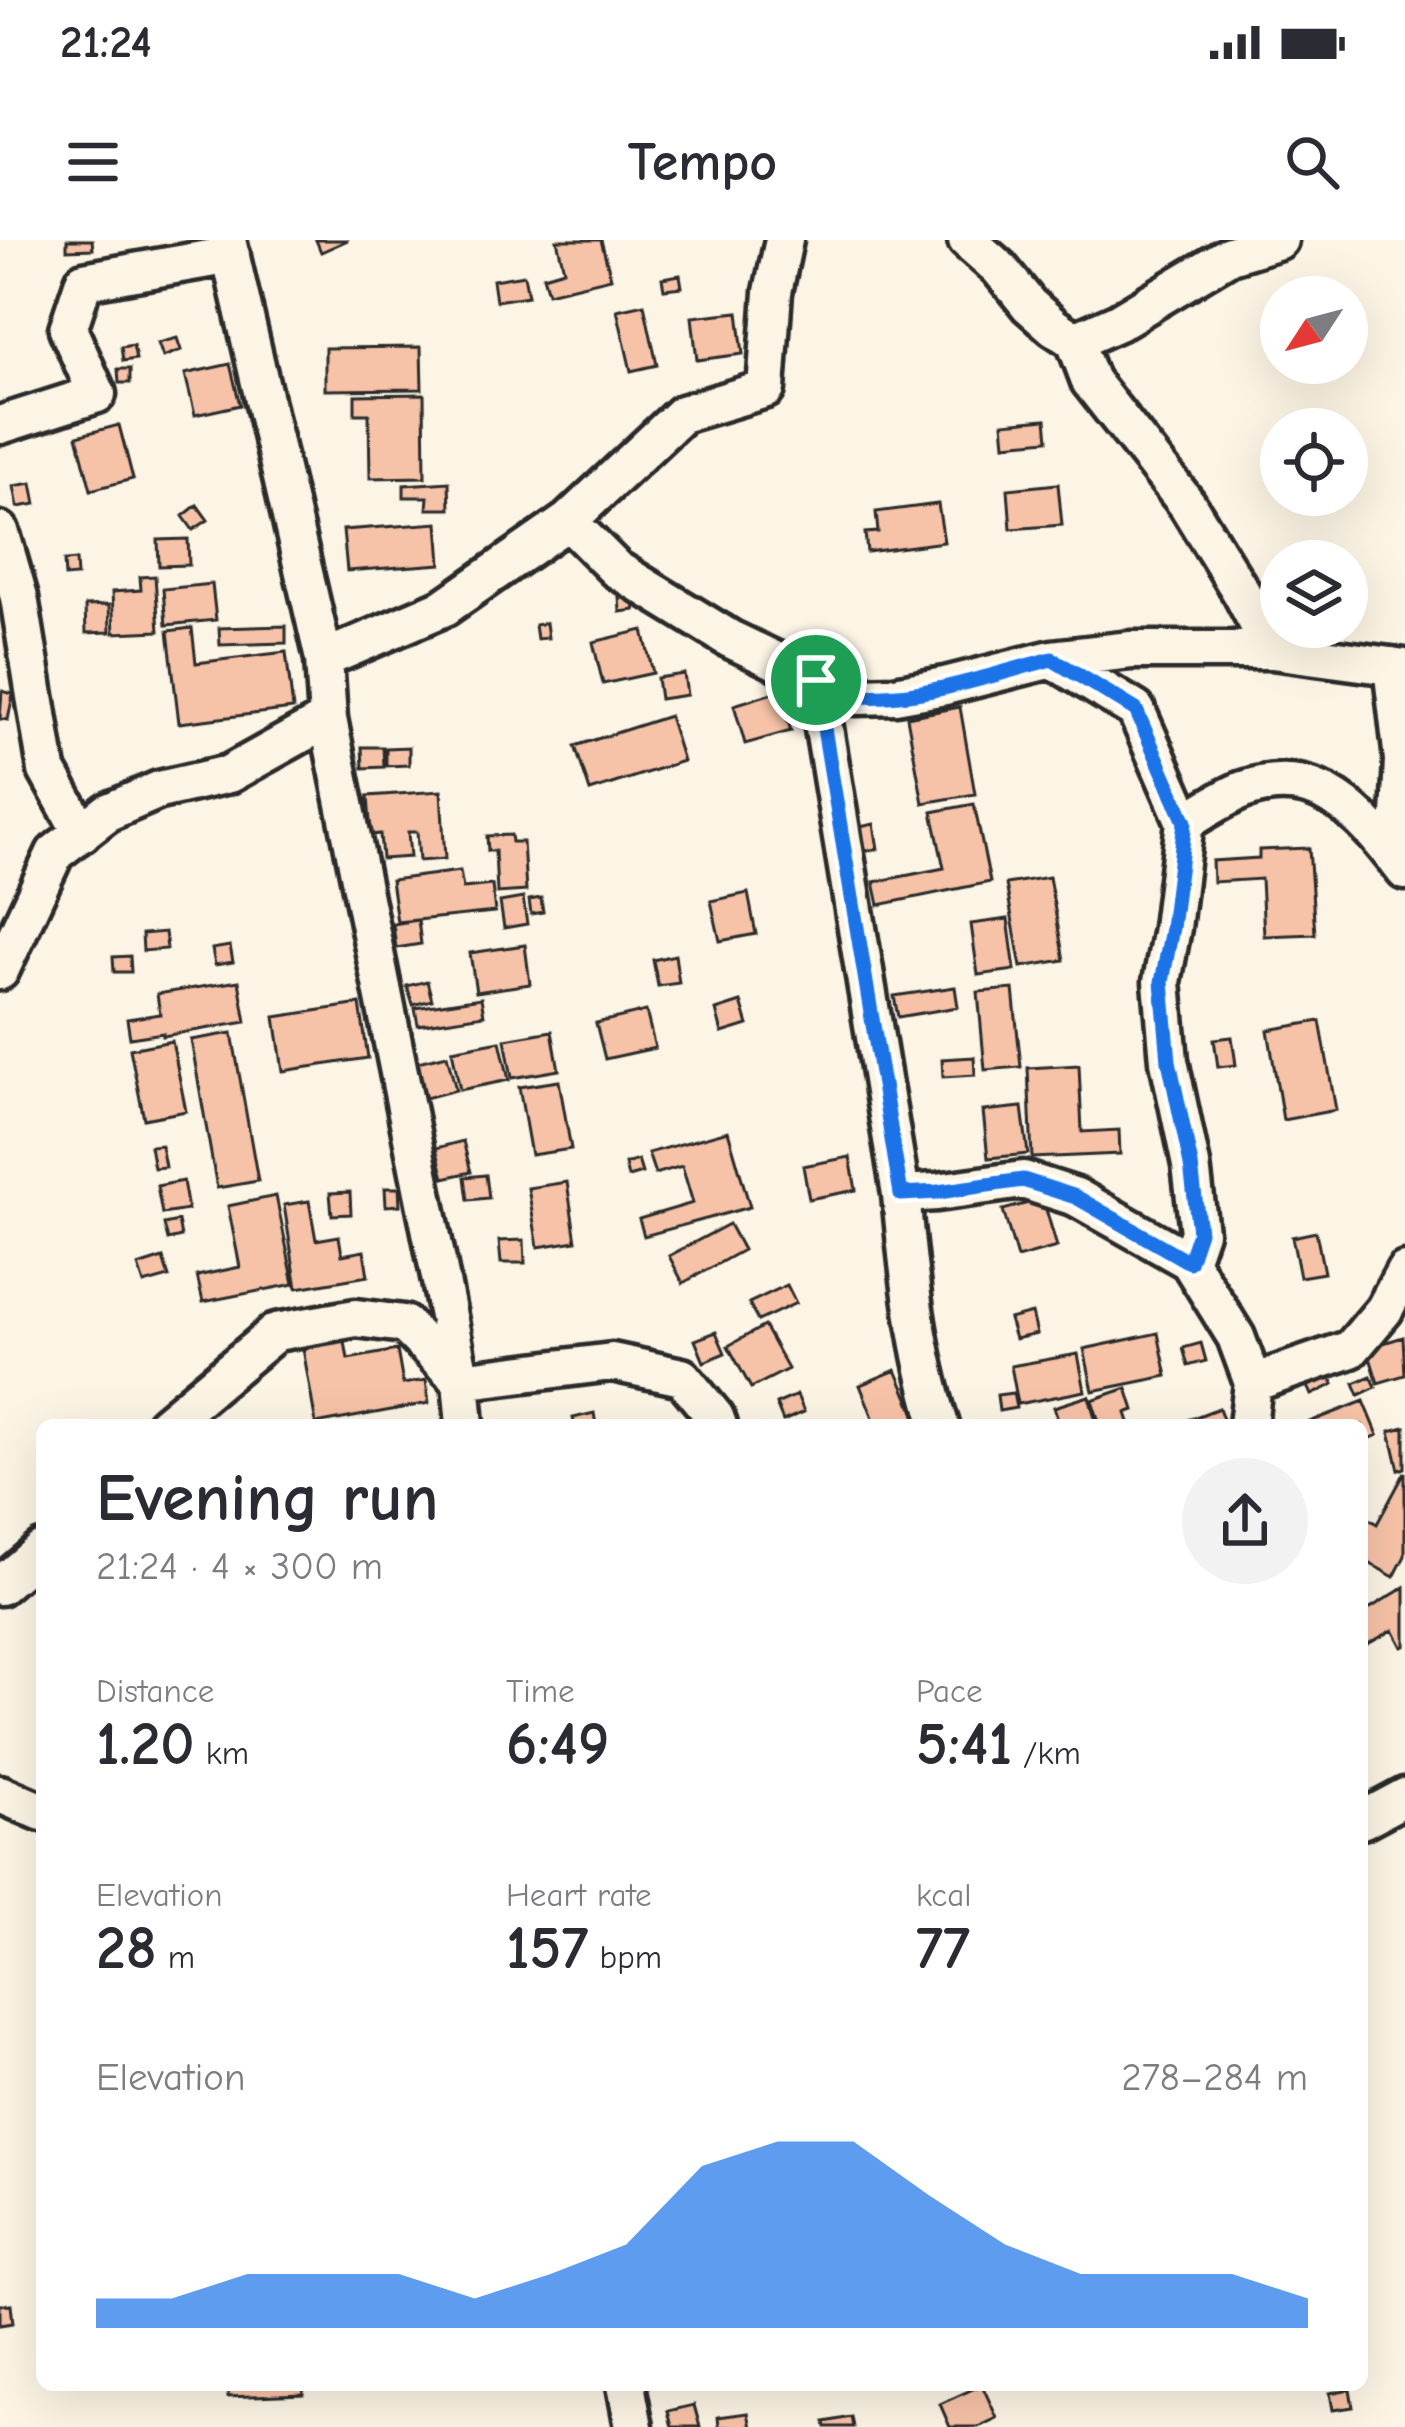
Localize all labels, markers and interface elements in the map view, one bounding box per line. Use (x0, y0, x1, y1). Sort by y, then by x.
text: 21:24 (60, 16, 152, 68)
icon: menu (60, 129, 126, 195)
icon: search (1279, 129, 1345, 195)
text: Tempo (628, 131, 777, 194)
north arrow (1260, 276, 1368, 384)
map controls (1260, 276, 1368, 648)
button: locate (1260, 408, 1368, 516)
button: layers (1260, 540, 1368, 648)
pin (765, 629, 867, 731)
icon: arrive (783, 647, 849, 713)
button: share (1182, 1458, 1308, 1584)
text: Evening run (96, 1461, 438, 1537)
text: 21:24 · 4 × 300 m (96, 1544, 383, 1589)
text: Distance (96, 1672, 214, 1710)
text: Time (506, 1672, 575, 1710)
text: Pace (916, 1672, 983, 1710)
text: 1.20 (96, 1710, 195, 1779)
text: 6:49 (506, 1710, 609, 1779)
text: 5:41 (916, 1710, 1012, 1779)
text: km (195, 1734, 249, 1772)
text: /km (1012, 1734, 1081, 1772)
text: Elevation (96, 1876, 222, 1914)
text: Heart rate (506, 1876, 652, 1914)
text: kcal (916, 1876, 971, 1914)
text: 28 (96, 1914, 157, 1983)
text: 157 (506, 1914, 588, 1983)
text: 77 (916, 1914, 970, 1983)
text: m (157, 1938, 195, 1976)
text: bpm (588, 1938, 662, 1976)
text: Elevation (96, 2055, 245, 2100)
text: 278–284 m (1121, 2055, 1308, 2100)

